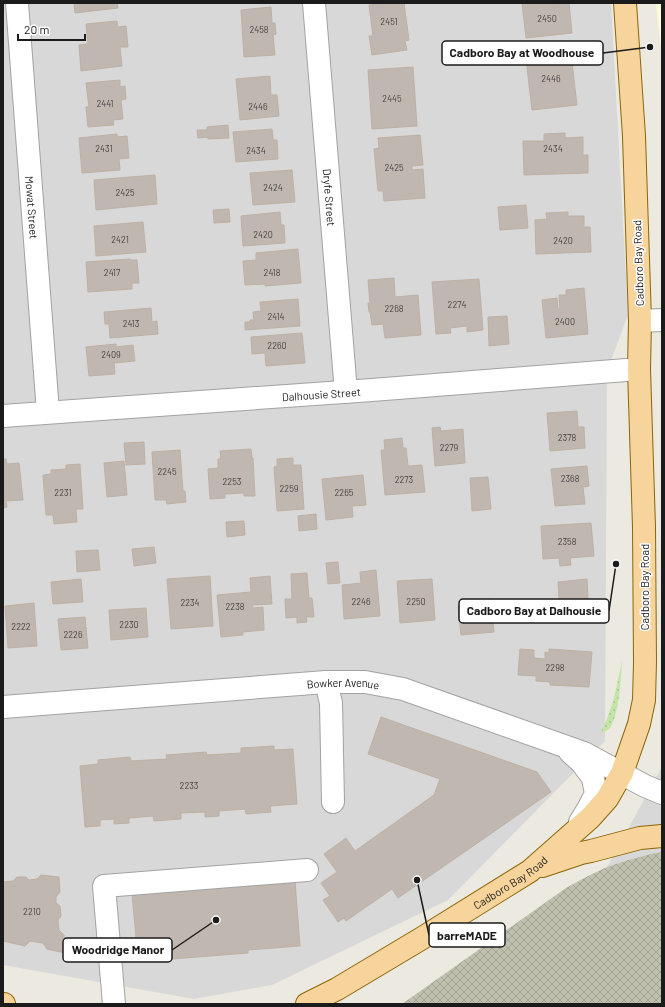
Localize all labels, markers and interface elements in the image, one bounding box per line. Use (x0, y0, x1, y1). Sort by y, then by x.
house number: 2450 (537, 13, 557, 24)
scale bar (18, 16, 85, 42)
house number: 2451 (380, 16, 398, 27)
text: 20 m (24, 22, 50, 36)
house number: 2458 (249, 24, 269, 35)
callout: Cadboro Bay at Woodhouse (442, 41, 603, 65)
text: Cadboro Bay at Woodhouse (450, 45, 595, 59)
house number: 2446 (541, 73, 561, 84)
house number: 2445 (382, 93, 402, 104)
house number: 2441 (96, 98, 114, 109)
house number: 2446 (248, 101, 268, 112)
house number: 2431 (95, 143, 113, 154)
house number: 2434 (543, 143, 563, 154)
house number: 2434 (246, 145, 266, 156)
house number: 2425 (384, 162, 404, 173)
street label: Dryfe Street (321, 168, 339, 227)
street label: Mowat Street (24, 175, 41, 239)
house number: 2424 (263, 182, 283, 193)
house number: 2425 (115, 187, 135, 198)
street label: Cadboro Bay Road (630, 220, 646, 306)
house number: 2420 (253, 229, 273, 240)
house number: 2421 (111, 234, 129, 245)
house number: 2420 (553, 235, 573, 246)
house number: 2417 (104, 267, 121, 278)
house number: 2418 (264, 267, 281, 278)
house number: 2274 (448, 299, 466, 310)
house number: 2268 (385, 303, 404, 314)
house number: 2414 (267, 311, 285, 322)
house number: 2400 (555, 316, 575, 327)
house number: 2413 (123, 318, 140, 329)
house number: 2260 (267, 340, 287, 351)
house number: 2409 (101, 349, 121, 360)
street label: Dalhousie Street (281, 384, 361, 403)
house number: 2378 (558, 432, 576, 443)
house number: 2279 (440, 442, 459, 453)
house number: 2245 (157, 466, 177, 477)
house number: 2368 (561, 473, 580, 484)
house number: 2273 (395, 474, 414, 485)
house number: 2253 (223, 476, 242, 487)
house number: 2259 (280, 483, 299, 494)
house number: 2231 (54, 487, 72, 498)
house number: 2265 (335, 487, 354, 498)
house number: 2358 (558, 536, 577, 547)
street label: Cadboro Bay Road (638, 544, 651, 630)
house number: 2246 (351, 596, 371, 607)
house number: 2250 (406, 596, 426, 607)
house number: 2234 (180, 597, 200, 608)
callout: Cadboro Bay at Dalhousie (459, 599, 609, 623)
house number: 2238 (226, 601, 245, 612)
text: Cadboro Bay at Dalhousie (467, 603, 602, 617)
house number: 2230 (119, 619, 139, 630)
house number: 2222 (11, 621, 31, 632)
house number: 2226 (63, 629, 83, 640)
house number: 2298 (545, 662, 565, 673)
street label: Bowker Avenue (306, 675, 381, 691)
house number: 2233 (180, 780, 199, 791)
street label: Cadboro Bay Road (471, 853, 550, 911)
house number: 2210 (23, 906, 41, 917)
callout: barreMADE (429, 923, 505, 947)
text: barreMADE (437, 928, 497, 942)
callout: Woodridge Manor (63, 938, 172, 962)
text: Woodridge Manor (72, 942, 165, 956)

